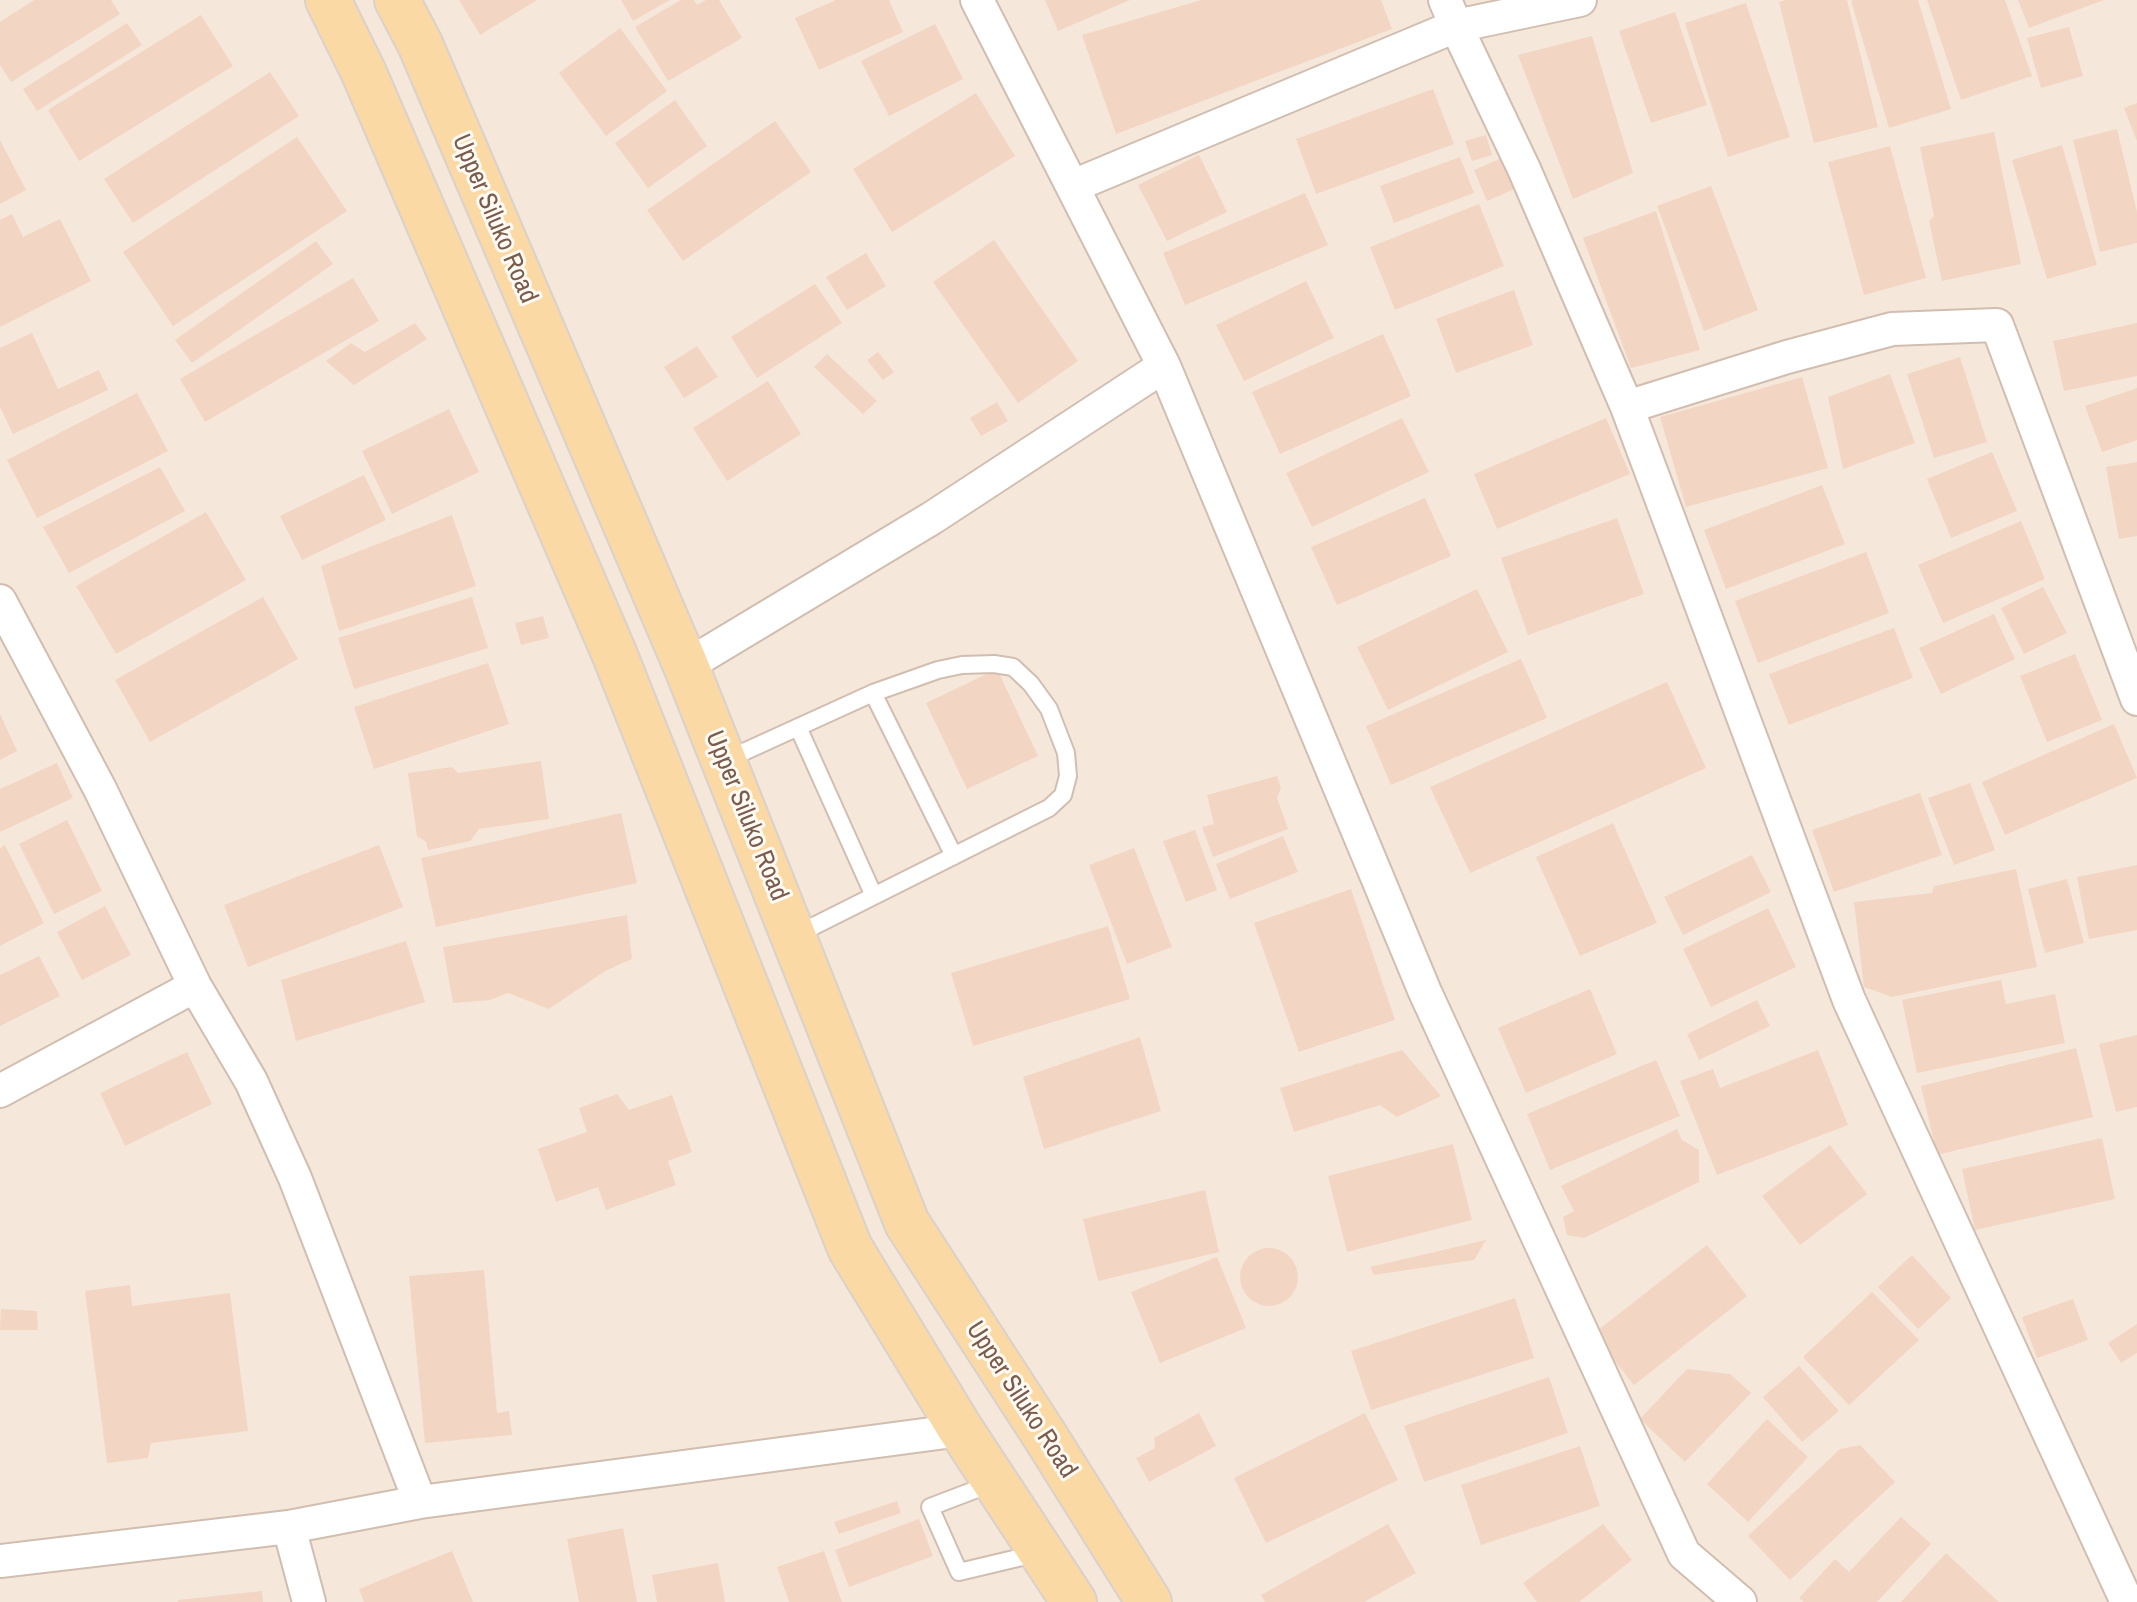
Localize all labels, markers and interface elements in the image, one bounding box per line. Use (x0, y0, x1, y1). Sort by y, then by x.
street label: Upper Siluko Road (444, 130, 544, 308)
street label: Upper Siluko Road (698, 727, 794, 905)
street label: Upper Siluko Road (959, 1316, 1083, 1484)

